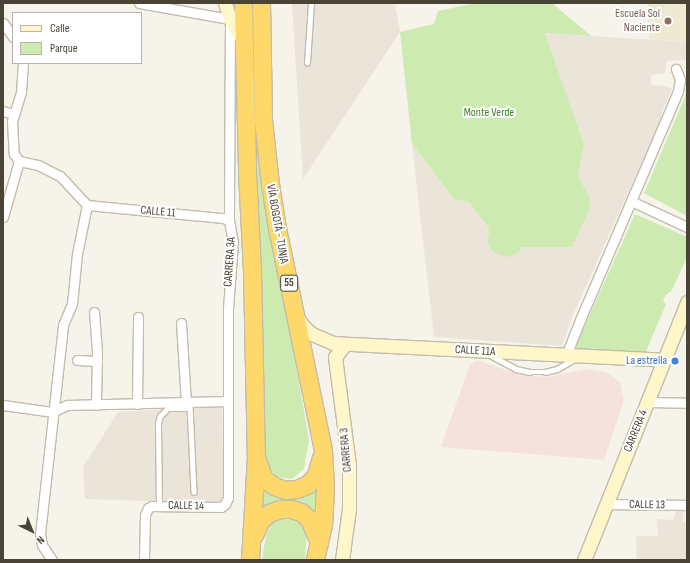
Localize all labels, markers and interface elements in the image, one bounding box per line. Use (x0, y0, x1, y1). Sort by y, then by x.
place label: Escuela Sol Naciente (615, 7, 660, 35)
legend (12, 12, 142, 64)
marker: Escuela Sol Naciente (663, 16, 673, 26)
text: Calle (50, 21, 70, 36)
text: Parque (50, 41, 78, 56)
park label: Monte Verde (464, 106, 514, 120)
street label: VÍA BOGOTÁ - TUNJA (263, 183, 291, 265)
street label: CALLE 11 (140, 203, 176, 221)
street label: CARRERA 3A (221, 237, 239, 287)
road number: 55 (280, 274, 298, 292)
street label: CALLE 11A (454, 343, 496, 359)
place label: La estrella (626, 354, 667, 368)
marker: La estrella (670, 356, 680, 366)
street label: CARRERA 4 (621, 408, 651, 454)
street label: CARRERA 3 (337, 427, 355, 473)
street label: CALLE 13 (629, 497, 665, 513)
street label: CALLE 14 (168, 498, 204, 514)
north arrow (12, 511, 52, 551)
text: N (34, 533, 47, 547)

